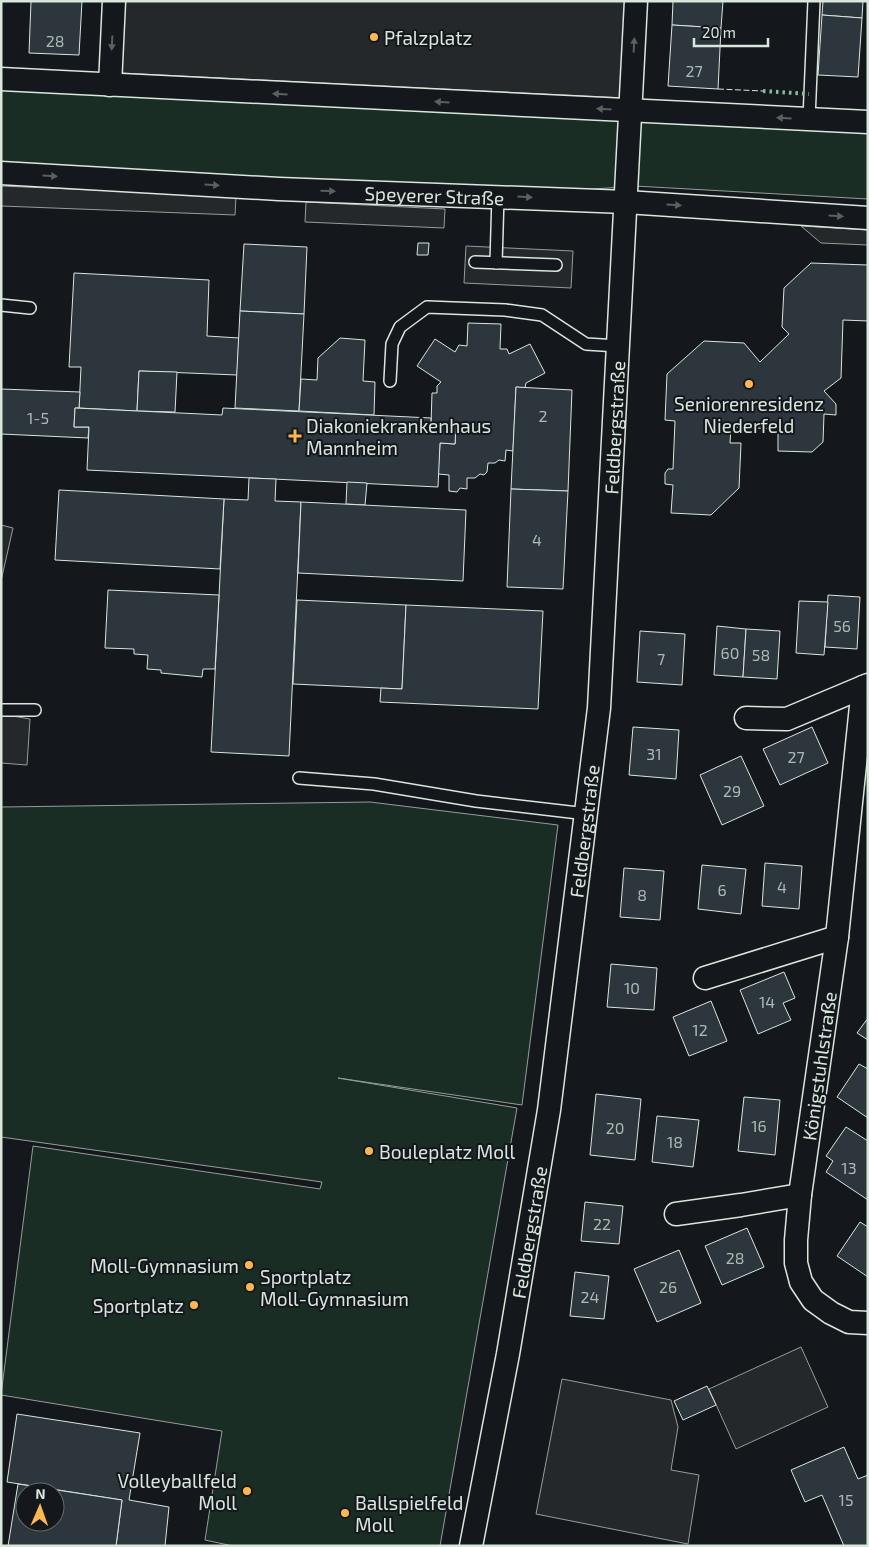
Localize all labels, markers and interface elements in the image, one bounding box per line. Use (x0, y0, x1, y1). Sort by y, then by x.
scale bar (694, 15, 768, 47)
text: 20 m (702, 23, 736, 41)
place label: Pfalzplatz (384, 26, 472, 49)
house number: 28 (46, 31, 64, 50)
marker: Pfalzplatz (368, 31, 380, 43)
one-way arrow (108, 35, 116, 51)
one-way arrow (631, 36, 639, 52)
house number: 27 (685, 61, 703, 80)
one-way arrow (271, 89, 287, 97)
one-way arrow (434, 97, 450, 105)
one-way arrow (596, 105, 612, 113)
one-way arrow (776, 113, 792, 121)
one-way arrow (42, 172, 58, 180)
street label: Speyerer Straße (364, 181, 505, 209)
one-way arrow (204, 182, 220, 190)
one-way arrow (320, 187, 336, 195)
one-way arrow (517, 194, 533, 202)
one-way arrow (667, 202, 683, 210)
one-way arrow (829, 213, 845, 221)
street label: Feldbergstraße (599, 360, 629, 495)
marker: Seniorenresidenz Niederfeld (743, 378, 755, 390)
place label: Seniorenresidenz Niederfeld (674, 392, 824, 437)
house number: 2 (539, 406, 548, 425)
house number: 1-5 (27, 408, 49, 427)
place label: Diakoniekrankenhaus Mannheim (306, 414, 491, 459)
marker: Diakoniekrankenhaus Mannheim (288, 429, 302, 443)
house number: 4 (532, 530, 542, 549)
house number: 56 (833, 616, 851, 635)
house number: 60 (721, 643, 739, 662)
house number: 58 (752, 645, 770, 664)
house number: 7 (657, 649, 665, 668)
house number: 31 (646, 744, 662, 763)
house number: 27 (787, 747, 805, 766)
street label: Feldbergstraße (564, 763, 603, 899)
house number: 29 (723, 781, 741, 800)
house number: 4 (777, 877, 787, 896)
house number: 6 (717, 880, 727, 899)
house number: 8 (637, 885, 647, 904)
house number: 10 (624, 978, 640, 997)
street label: Königstuhlstraße (797, 990, 841, 1142)
house number: 14 (759, 992, 775, 1011)
house number: 12 (692, 1020, 708, 1039)
house number: 16 (751, 1116, 767, 1135)
house number: 20 (606, 1118, 624, 1137)
house number: 18 (667, 1132, 683, 1151)
place label: Bouleplatz Moll (379, 1140, 516, 1163)
marker: Bouleplatz Moll (363, 1145, 375, 1157)
house number: 13 (841, 1158, 857, 1177)
street label: Feldbergstraße (506, 1164, 551, 1300)
house number: 22 (593, 1214, 611, 1233)
house number: 28 (726, 1248, 744, 1267)
place label: Moll-Gymnasium (90, 1254, 239, 1277)
marker: Moll-Gymnasium (243, 1259, 255, 1271)
place label: Sportplatz Moll-Gymnasium (260, 1265, 409, 1310)
house number: 26 (659, 1277, 677, 1296)
marker: Sportplatz Moll-Gymnasium (244, 1281, 256, 1293)
house number: 24 (581, 1287, 600, 1306)
place label: Sportplatz (93, 1294, 184, 1317)
marker: Sportplatz (188, 1299, 200, 1311)
place label: Volleyballfeld Moll (118, 1469, 237, 1514)
north arrow (15, 1482, 65, 1532)
text: N (35, 1485, 46, 1502)
marker: Volleyballfeld Moll (241, 1485, 253, 1497)
house number: 15 (839, 1490, 853, 1509)
place label: Ballspielfeld Moll (355, 1491, 463, 1536)
marker: Ballspielfeld Moll (339, 1507, 351, 1519)

